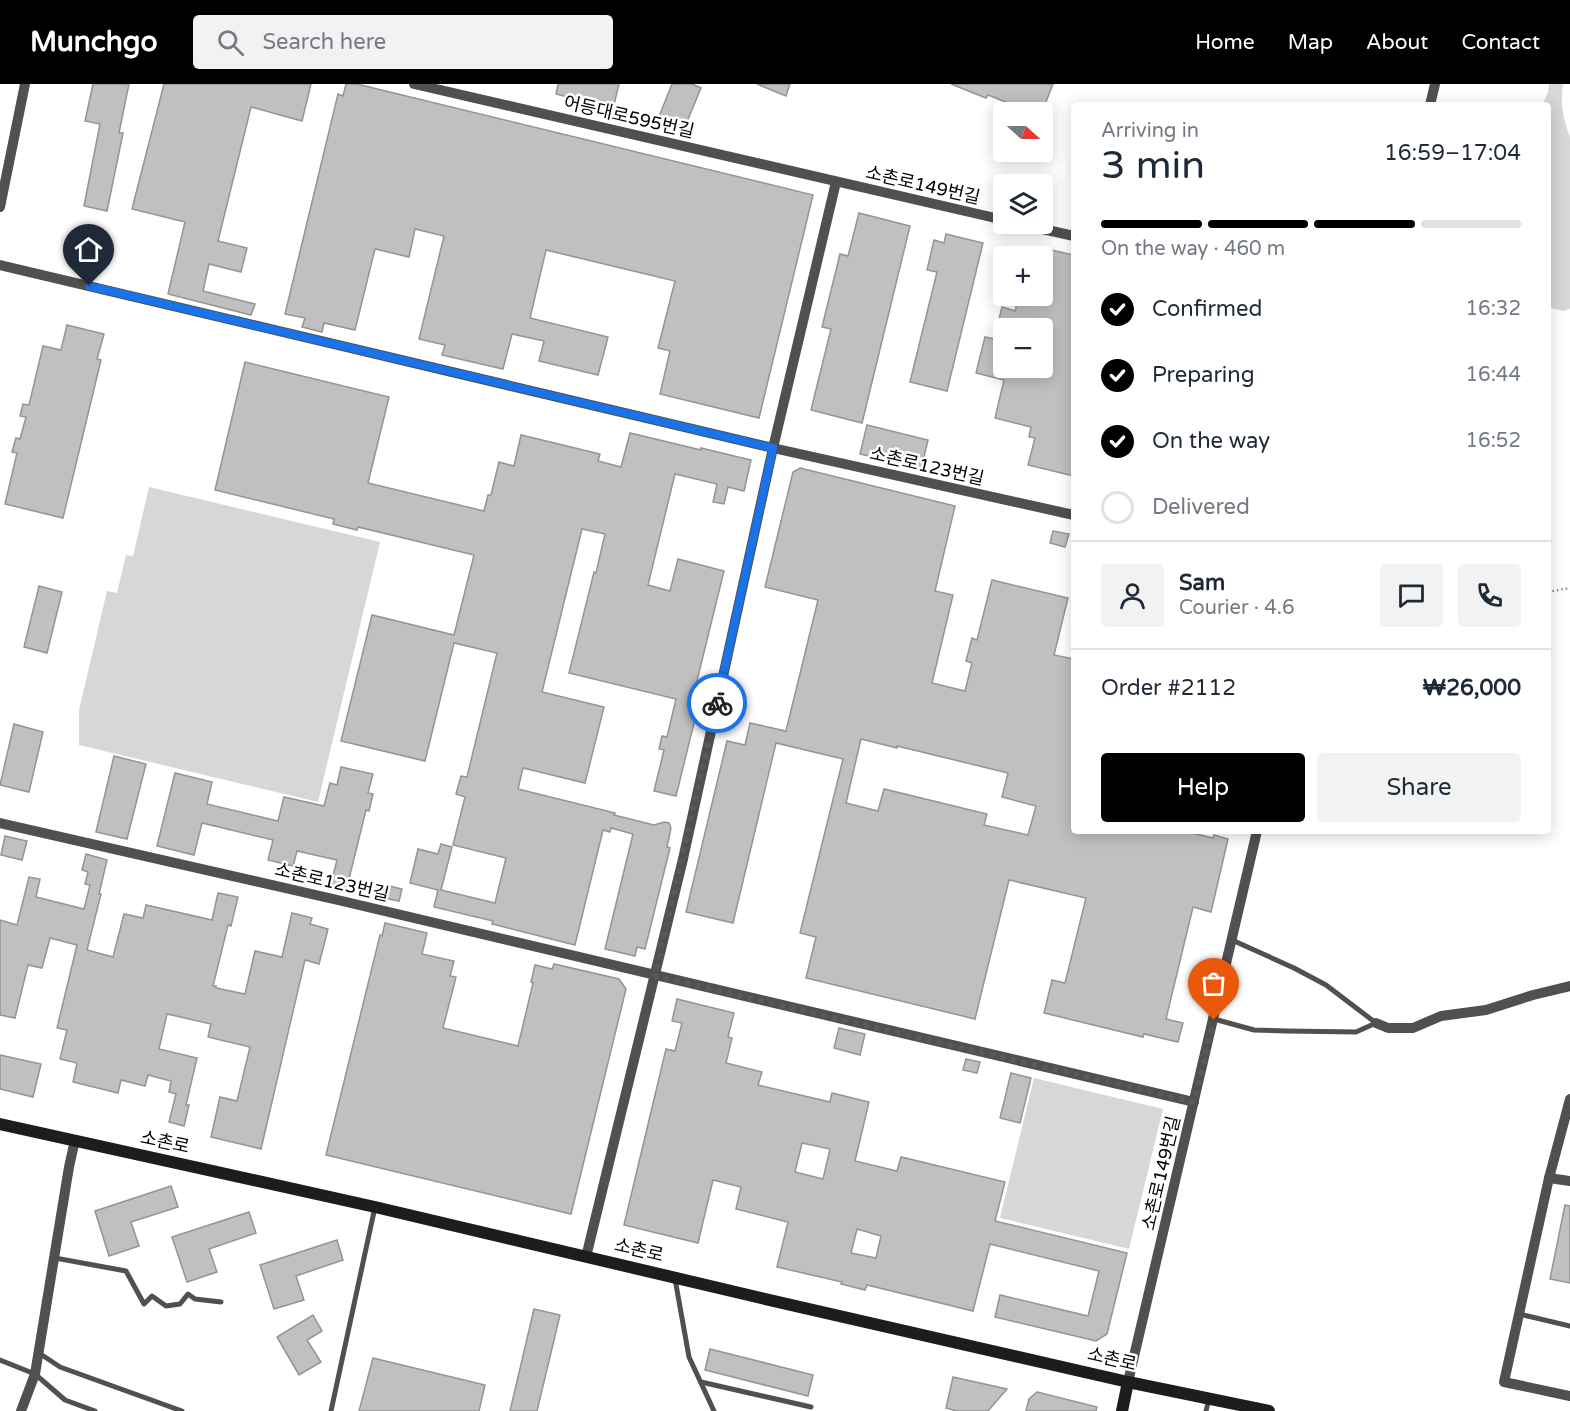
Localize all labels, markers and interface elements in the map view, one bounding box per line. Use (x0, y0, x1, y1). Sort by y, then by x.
search box (193, 15, 613, 69)
text: Munchgo (30, 25, 157, 59)
icon: search (214, 26, 247, 59)
text: Search here (262, 29, 386, 55)
text: Home (1195, 30, 1255, 55)
text: Map (1288, 30, 1333, 55)
text: About (1366, 30, 1428, 55)
text: Contact (1461, 30, 1540, 55)
street label: 어등대로595번길 (562, 91, 696, 143)
north arrow (993, 102, 1053, 162)
map controls (993, 102, 1053, 378)
text: Arriving in (1101, 119, 1199, 143)
text: 16:59–17:04 (1384, 140, 1521, 166)
text: 3 min (1101, 142, 1205, 189)
street label: 소촌로149번길 (864, 161, 982, 209)
button: layers (993, 174, 1053, 234)
pin (63, 224, 114, 286)
icon: home (72, 233, 105, 266)
text: On the way · 460 m (1101, 237, 1285, 261)
button: + (993, 246, 1053, 306)
icon: check (1101, 293, 1134, 326)
text: Confirmed (1152, 296, 1262, 322)
text: 16:32 (1466, 297, 1521, 321)
button: − (993, 318, 1053, 378)
icon: check (1101, 359, 1134, 392)
text: Preparing (1152, 362, 1255, 388)
text: 16:44 (1466, 363, 1521, 387)
icon: check (1101, 425, 1134, 458)
text: On the way (1152, 428, 1270, 454)
text: 16:52 (1466, 429, 1521, 453)
street label: 소촌로123번길 (868, 442, 986, 490)
text: Delivered (1152, 494, 1250, 520)
button: person (1101, 564, 1164, 627)
button: chat (1380, 564, 1443, 627)
button: phone (1458, 564, 1521, 627)
text: Sam (1179, 570, 1225, 596)
text: Courier · 4.6 (1179, 596, 1294, 620)
courier (687, 673, 747, 733)
text: Order #2112 (1101, 675, 1236, 701)
text: ₩26,000 (1422, 675, 1521, 701)
icon: bike (701, 687, 734, 720)
button: Help (1101, 753, 1305, 822)
button: Share (1317, 753, 1521, 822)
street label: 소촌로123번길 (273, 858, 391, 906)
pin (1188, 958, 1239, 1020)
icon: bag (1197, 967, 1230, 1000)
street label: 소촌로149번길 (1137, 1114, 1185, 1232)
street label: 소촌로 (138, 1126, 192, 1158)
street label: 소촌로 (612, 1234, 666, 1266)
street label: 소촌로 (1085, 1343, 1139, 1375)

